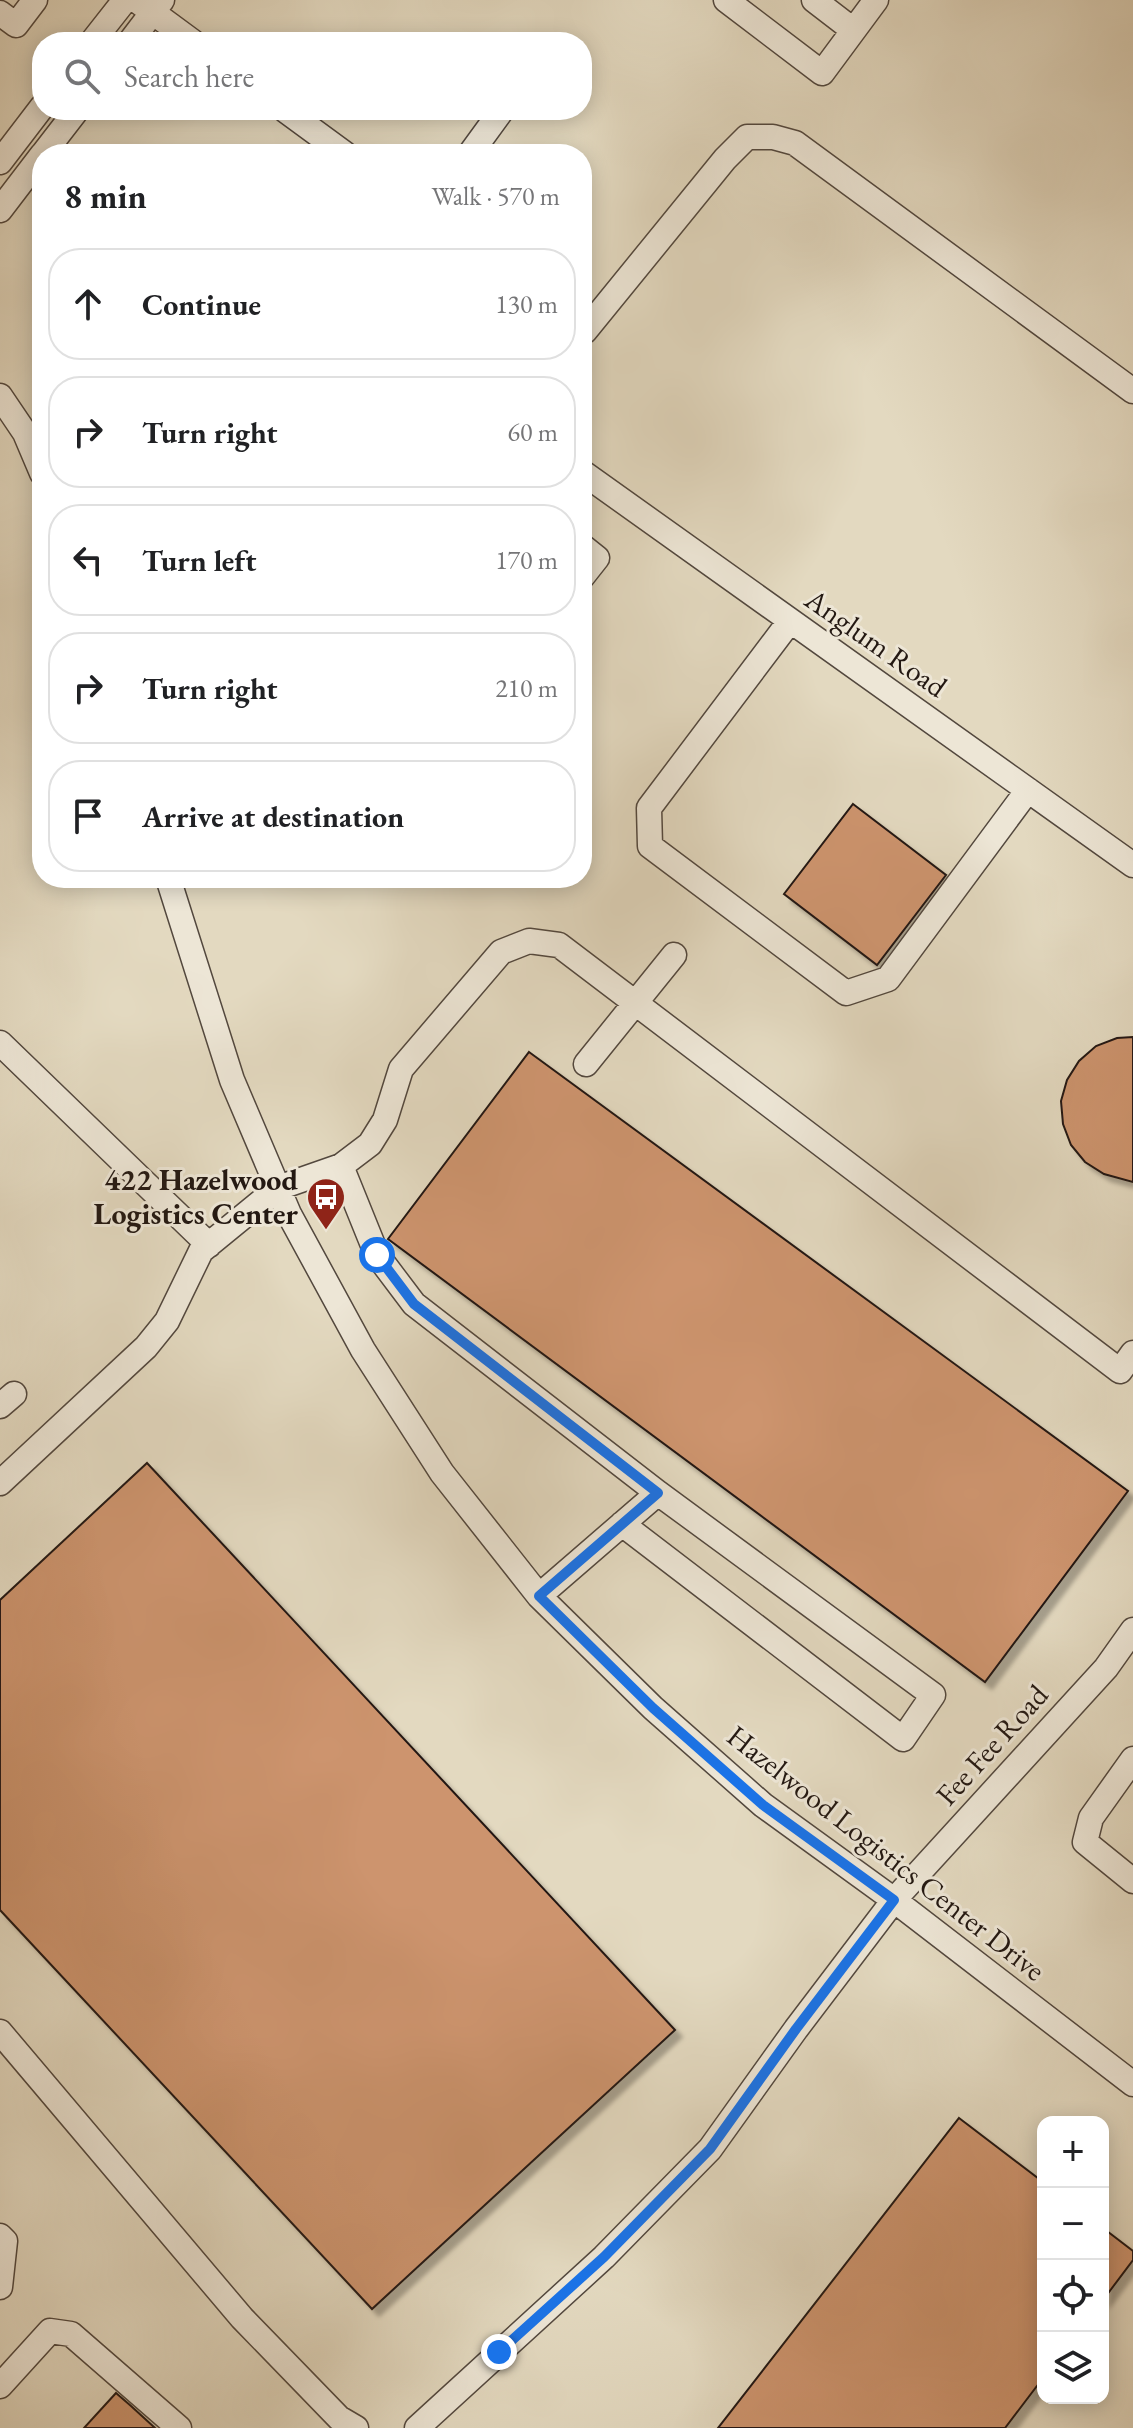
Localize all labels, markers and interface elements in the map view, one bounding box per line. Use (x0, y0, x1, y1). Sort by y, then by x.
search box (32, 32, 592, 120)
icon: search (60, 54, 104, 98)
text: Search here (124, 57, 254, 96)
text: 8 min (64, 174, 147, 218)
text: Walk · 570 m (432, 179, 560, 213)
icon: ahead (66, 282, 110, 326)
text: Continue (142, 285, 261, 324)
text: 130 m (495, 287, 558, 321)
icon: right (66, 410, 110, 454)
text: Turn right (142, 413, 278, 452)
text: 60 m (508, 415, 558, 449)
icon: left (66, 538, 110, 582)
text: Turn left (142, 541, 256, 580)
text: 170 m (495, 543, 558, 577)
street label: Anglum Road (797, 579, 956, 706)
icon: right (66, 666, 110, 710)
text: Turn right (142, 669, 278, 708)
text: 210 m (495, 671, 558, 705)
icon: arrive (66, 794, 110, 838)
text: Arrive at destination (142, 797, 404, 836)
place label: 422 Hazelwood Logistics Center (93, 1160, 299, 1233)
bus stop icon: 422 Hazelwood Logistics Center (305, 1176, 347, 1231)
route start (359, 1237, 395, 1273)
street label: Fee Fee Road (927, 1675, 1057, 1813)
street label: Hazelwood Logistics Center Drive (719, 1716, 1053, 1989)
map controls (1037, 2116, 1109, 2404)
button: + (1037, 2116, 1109, 2188)
button: − (1037, 2188, 1109, 2260)
button: locate (1037, 2260, 1109, 2332)
button: layers (1037, 2332, 1109, 2404)
route end (481, 2334, 517, 2370)

